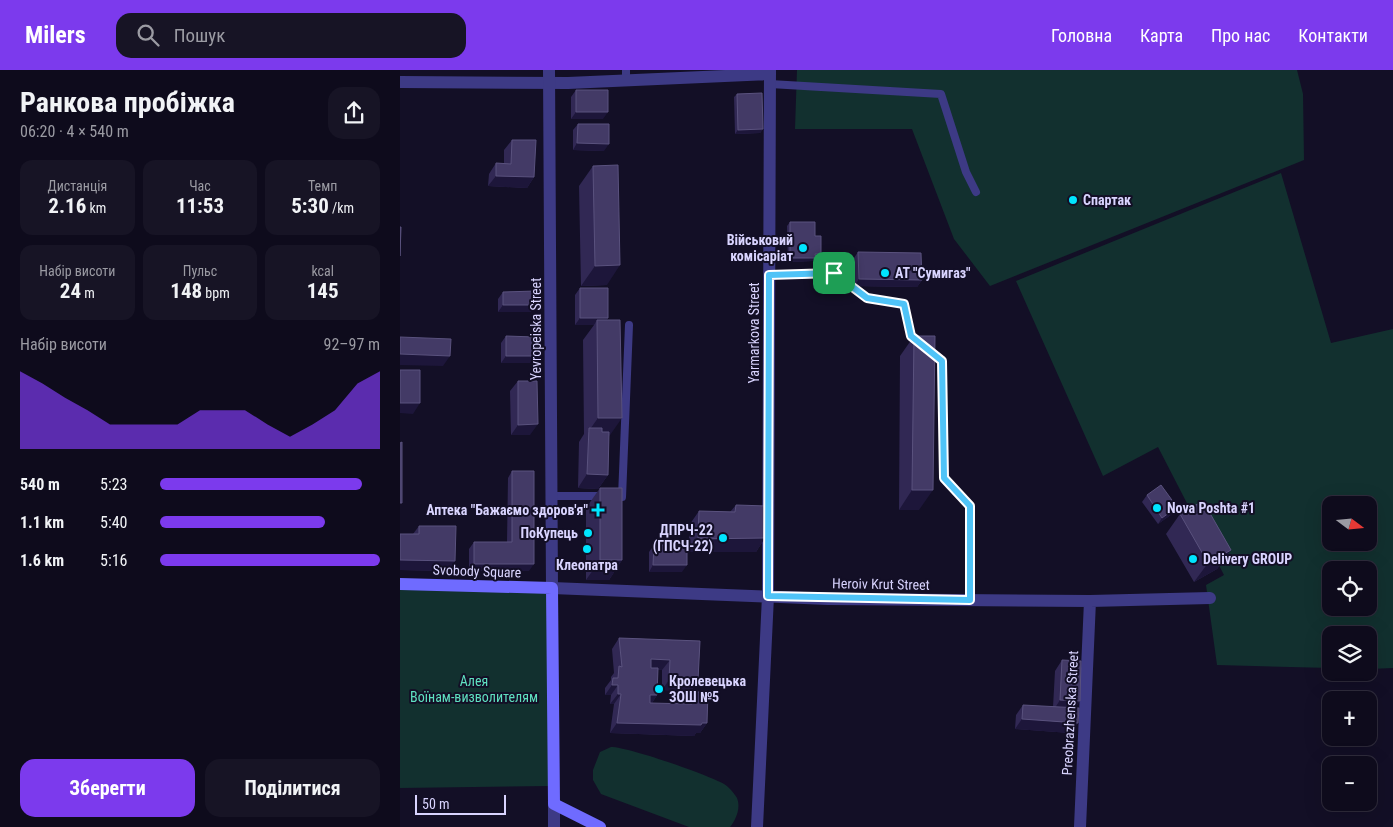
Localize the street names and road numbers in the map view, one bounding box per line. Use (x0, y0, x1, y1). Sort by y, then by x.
street label: Yevropeiska Street (528, 278, 544, 380)
street label: Yarmarkova Street (746, 282, 762, 384)
street label: Svobody Square (432, 561, 522, 581)
street label: Heroiv Krut Street (832, 575, 930, 593)
street label: Preobrazhenska Street (1059, 650, 1081, 776)

